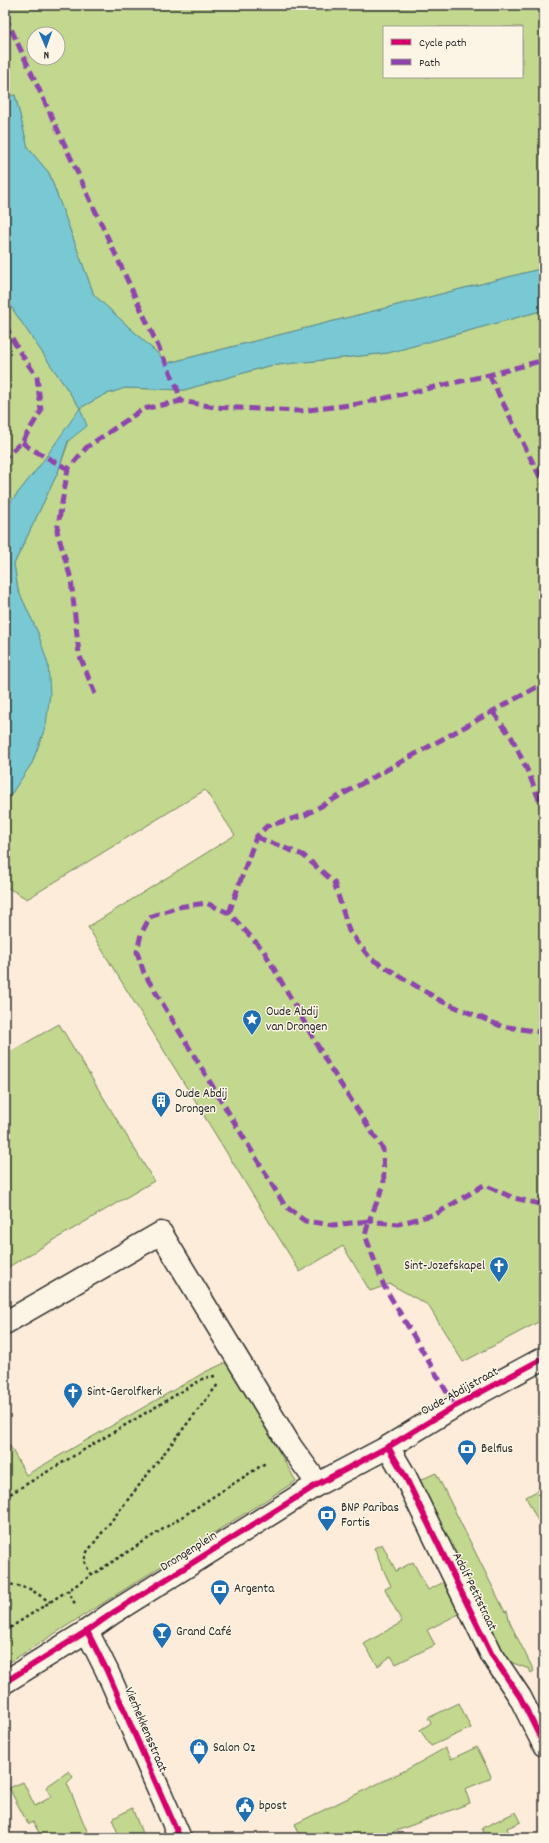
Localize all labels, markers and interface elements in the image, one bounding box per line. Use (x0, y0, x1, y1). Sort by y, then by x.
north arrow (26, 26, 66, 66)
legend (383, 26, 523, 78)
text: Cycle path (419, 35, 467, 52)
text: N (43, 46, 49, 62)
text: Path (419, 55, 440, 72)
place label: Oude Abdij van Drongen (266, 1003, 327, 1037)
place icon: Oude Abdij van Drongen (241, 1008, 263, 1036)
place label: Oude Abdij Drongen (175, 1085, 227, 1119)
building icon: Oude Abdij Drongen (150, 1090, 172, 1118)
church icon: Sint-Jozefskapel (488, 1255, 510, 1283)
place label: Sint-Jozefskapel (404, 1257, 485, 1276)
street label: Oude-Abdijstraat (418, 1363, 502, 1421)
church icon: Sint-Gerolfkerk (62, 1381, 84, 1409)
place label: Sint-Gerolfkerk (87, 1383, 162, 1402)
bank icon: Belfius (456, 1438, 478, 1466)
place label: Belfius (481, 1440, 513, 1459)
place label: BNP Paribas Fortis (341, 1499, 399, 1533)
bank icon: BNP Paribas Fortis (316, 1504, 338, 1532)
street label: Drongenplein (157, 1527, 221, 1577)
street label: Adolf Petitstraat (447, 1549, 501, 1635)
bank icon: Argenta (209, 1578, 231, 1606)
place label: Argenta (234, 1580, 275, 1599)
bar icon: Grand Café (151, 1621, 173, 1649)
place label: Grand Café (176, 1623, 232, 1642)
street label: Vierhekkensstraat (119, 1684, 172, 1776)
shop icon: Salon Oz (188, 1737, 210, 1765)
place label: Salon Oz (213, 1739, 255, 1758)
public building icon: bpost (234, 1795, 256, 1823)
place label: bpost (259, 1797, 287, 1816)

